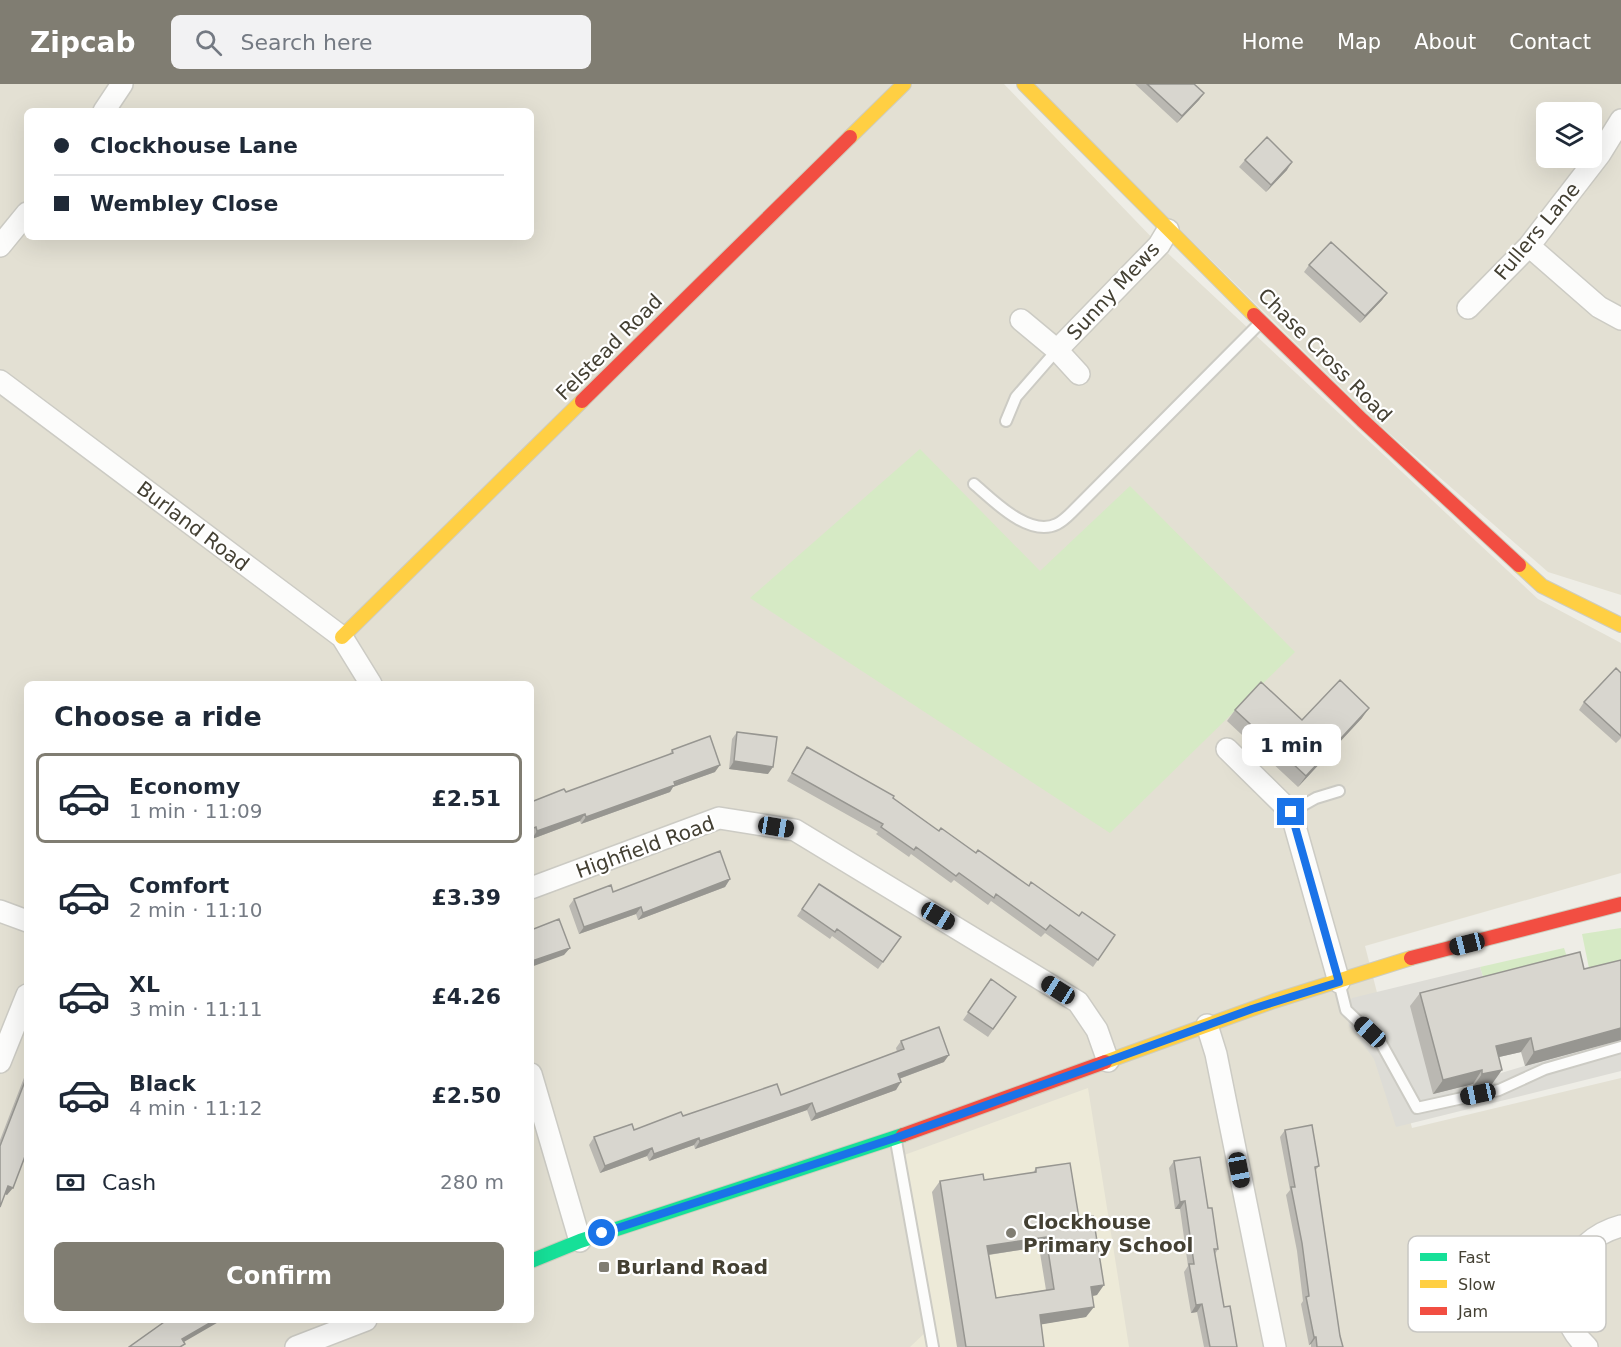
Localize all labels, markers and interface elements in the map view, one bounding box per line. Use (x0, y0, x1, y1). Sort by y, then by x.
search box (171, 15, 591, 69)
text: Zipcab (30, 26, 135, 59)
icon: search (192, 26, 225, 59)
text: Search here (240, 30, 373, 55)
text: Home (1242, 30, 1304, 54)
text: Map (1337, 30, 1381, 54)
text: About (1414, 30, 1476, 54)
text: Contact (1509, 30, 1591, 54)
map controls (1536, 102, 1602, 168)
button: layers (1536, 102, 1602, 168)
text: Clockhouse Lane (90, 133, 298, 158)
street label: Fullers Lane (1489, 177, 1585, 285)
text: Wembley Close (90, 191, 278, 216)
street label: Sunny Mews (1062, 237, 1164, 345)
street label: Chase Cross Road (1253, 283, 1397, 427)
street label: Felstead Road (551, 289, 667, 405)
street label: Burland Road (132, 476, 254, 576)
text: Choose a ride (54, 701, 262, 732)
callout: 1 min (1242, 725, 1340, 767)
text: 1 min (1260, 733, 1323, 757)
icon: car (57, 771, 111, 825)
text: Economy (129, 774, 240, 799)
text: £2.51 (431, 786, 501, 811)
route end (1277, 798, 1304, 825)
text: 1 min · 11:09 (129, 799, 263, 823)
street label: Highfield Road (572, 811, 718, 883)
car (757, 815, 795, 839)
icon: car (57, 870, 111, 924)
text: Comfort (129, 873, 229, 898)
text: £3.39 (431, 885, 501, 910)
text: 2 min · 11:10 (129, 898, 263, 922)
car (918, 899, 958, 933)
car (1447, 931, 1487, 957)
icon: car (57, 969, 111, 1023)
text: XL (129, 972, 160, 997)
car (1038, 973, 1078, 1007)
text: £4.26 (431, 984, 501, 1009)
text: 3 min · 11:11 (129, 997, 263, 1021)
car (1351, 1013, 1389, 1051)
icon: car (57, 1068, 111, 1122)
text: Black (129, 1071, 196, 1096)
car (1459, 1081, 1497, 1107)
text: £2.50 (431, 1083, 501, 1108)
text: 4 min · 11:12 (129, 1096, 263, 1120)
car (1227, 1151, 1251, 1189)
icon: cash (54, 1166, 87, 1199)
text: Cash (102, 1170, 156, 1195)
text: 280 m (440, 1170, 504, 1194)
place label: Clockhouse Primary School (1023, 1210, 1193, 1257)
route start (588, 1219, 615, 1246)
marker: Clockhouse Primary School (1004, 1226, 1018, 1240)
legend (1408, 1236, 1606, 1332)
button: Confirm (54, 1242, 504, 1311)
text: Fast (1458, 1248, 1490, 1267)
place label: Burland Road (616, 1255, 768, 1279)
marker: Burland Road (597, 1260, 611, 1274)
text: Slow (1458, 1275, 1495, 1294)
text: Jam (1457, 1302, 1488, 1321)

